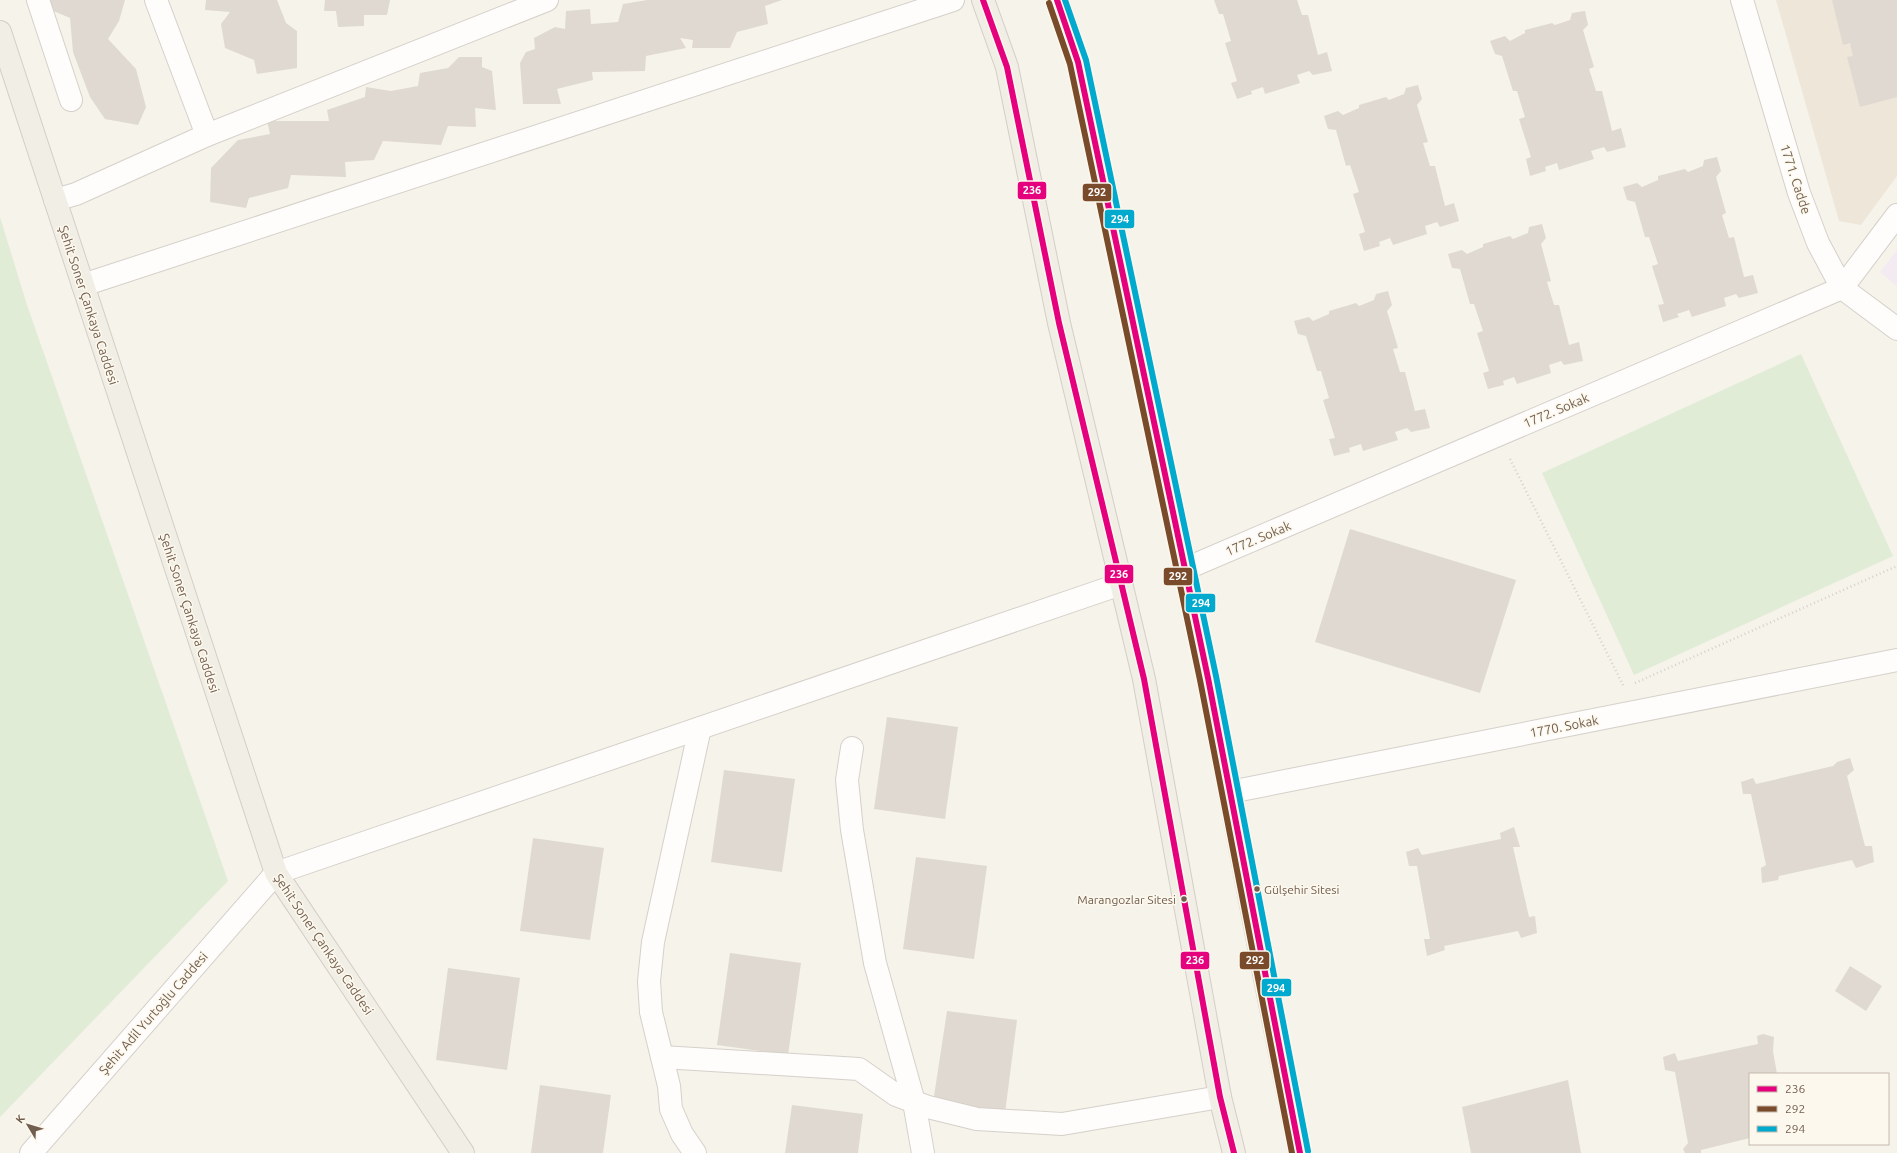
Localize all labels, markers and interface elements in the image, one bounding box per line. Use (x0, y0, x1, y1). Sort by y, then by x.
street label: 1771. Cadde (1778, 142, 1814, 216)
line badge: 236 (1017, 181, 1047, 200)
line badge: 292 (1082, 183, 1112, 202)
text: 236 (1023, 184, 1041, 196)
text: 292 (1088, 186, 1106, 198)
line badge: 294 (1104, 209, 1135, 229)
text: 294 (1111, 213, 1129, 225)
street label: Şehit Soner Çankaya Caddesi (57, 224, 121, 386)
street label: 1772. Sokak (1521, 390, 1591, 430)
street label: 1772. Sokak (1223, 518, 1293, 558)
street label: Şehit Soner Çankaya Caddesi (158, 532, 222, 694)
line badge: 236 (1104, 564, 1134, 584)
line badge: 292 (1163, 567, 1193, 586)
text: 236 (1110, 568, 1128, 580)
text: 292 (1169, 570, 1187, 582)
line badge: 294 (1185, 593, 1216, 613)
text: 294 (1192, 597, 1210, 609)
street label: 1770. Sokak (1528, 712, 1600, 740)
street label: Şehit Soner Çankaya Caddesi (272, 871, 376, 1017)
place label: Gülşehir Sitesi (1264, 883, 1340, 896)
marker: Gülşehir Sitesi (1252, 884, 1262, 894)
place label: Marangozlar Sitesi (1077, 893, 1176, 906)
marker: Marangozlar Sitesi (1179, 894, 1189, 904)
street label: Şehit Adil Yurtoğlu Caddesi (96, 949, 210, 1077)
line badge: 236 (1180, 951, 1210, 970)
line badge: 292 (1239, 951, 1270, 970)
text: 236 (1186, 954, 1204, 966)
text: 292 (1246, 954, 1264, 966)
line badge: 294 (1261, 978, 1292, 997)
text: 294 (1267, 982, 1285, 994)
legend (1749, 1073, 1889, 1145)
text: 236 (1785, 1082, 1806, 1095)
text: 292 (1785, 1102, 1805, 1115)
north arrow (8, 1105, 48, 1145)
text: K (13, 1112, 28, 1125)
text: 294 (1785, 1122, 1806, 1135)

